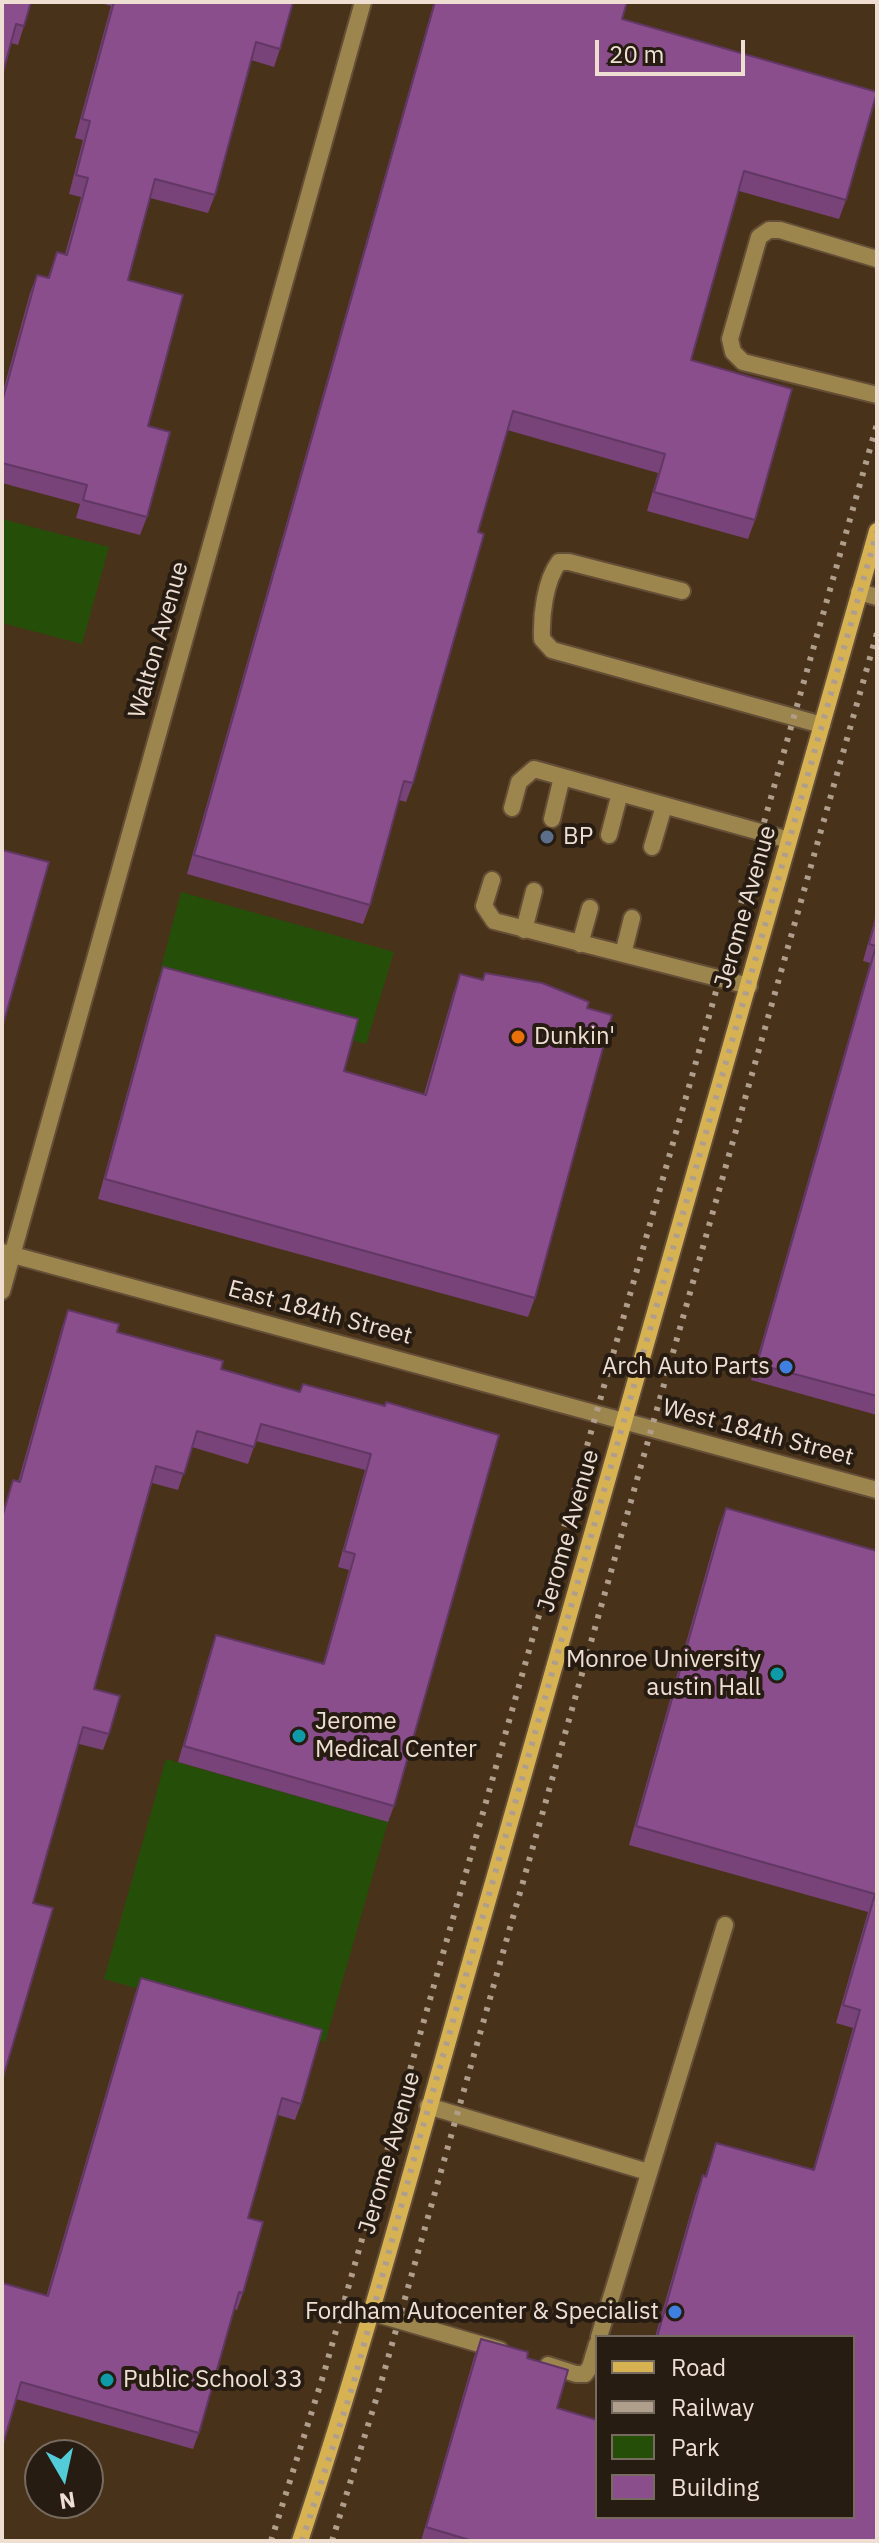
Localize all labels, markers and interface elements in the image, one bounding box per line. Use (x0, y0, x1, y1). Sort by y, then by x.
scale bar (599, 24, 749, 74)
text: 20 m (609, 38, 664, 70)
street label: Walton Avenue (123, 558, 195, 722)
place label: BP (563, 823, 593, 851)
street label: Jerome Avenue (709, 823, 783, 991)
marker: BP (538, 828, 556, 846)
place label: Dunkin' (534, 1023, 615, 1051)
marker: Dunkin' (509, 1028, 527, 1046)
street label: East 184th Street (225, 1275, 415, 1351)
place label: Arch Auto Parts (602, 1353, 770, 1381)
marker: Arch Auto Parts (777, 1358, 795, 1376)
street label: West 184th Street (659, 1394, 857, 1472)
street label: Jerome Avenue (532, 1447, 606, 1615)
place label: Monroe University austin Hall (566, 1646, 761, 1702)
marker: Monroe University austin Hall (768, 1665, 786, 1683)
place label: Jerome Medical Center (315, 1708, 477, 1764)
marker: Jerome Medical Center (290, 1727, 308, 1745)
street label: Jerome Avenue (353, 2069, 427, 2237)
place label: Fordham Autocenter & Specialist (305, 2298, 659, 2326)
marker: Fordham Autocenter & Specialist (666, 2303, 684, 2321)
legend (595, 2335, 855, 2519)
text: Road (671, 2351, 726, 2383)
place label: Public School 33 (123, 2366, 303, 2394)
marker: Public School 33 (98, 2371, 116, 2389)
text: Railway (671, 2391, 754, 2423)
text: Park (671, 2431, 720, 2463)
north arrow (24, 2439, 104, 2519)
text: Building (671, 2471, 759, 2503)
text: N (57, 2486, 78, 2517)

